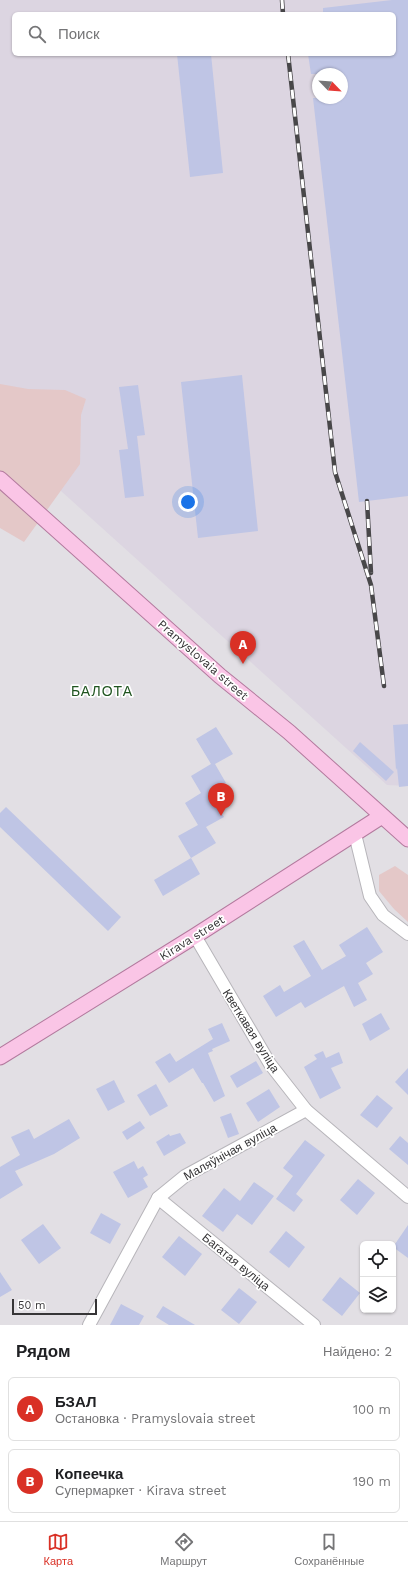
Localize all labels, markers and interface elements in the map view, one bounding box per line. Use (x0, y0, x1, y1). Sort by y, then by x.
search box (12, 12, 396, 56)
icon: search (26, 23, 48, 45)
text: Поиск (58, 25, 100, 43)
north arrow (312, 68, 348, 104)
your location (178, 492, 198, 512)
street label: Pramyslovaia street (155, 617, 251, 703)
pin: A (230, 631, 256, 664)
district label: БАЛОТА (71, 683, 133, 699)
pin: B (208, 783, 234, 816)
street label: Kirava street (157, 913, 227, 963)
street label: Кветкавая вуліца (220, 987, 282, 1076)
street label: Маляўнічая вуліца (181, 1120, 279, 1183)
street label: Багатая вуліца (199, 1231, 273, 1294)
map controls (360, 1241, 396, 1313)
button: locate (360, 1241, 396, 1277)
button: layers (360, 1277, 396, 1313)
scale bar (12, 1297, 97, 1316)
text: 50 m (18, 1299, 45, 1312)
text: Рядом (16, 1341, 71, 1361)
text: Найдено: 2 (323, 1344, 392, 1359)
text: БЗАЛ (55, 1393, 97, 1411)
text: A (26, 1402, 34, 1417)
text: 100 m (353, 1402, 391, 1417)
text: Остановка · Pramyslovaia street (55, 1411, 255, 1426)
text: Копеечка (55, 1465, 123, 1483)
text: B (26, 1474, 34, 1489)
text: 190 m (353, 1474, 391, 1489)
text: Супермаркет · Kirava street (55, 1483, 226, 1498)
tab: Карта (44, 1531, 73, 1568)
tab: Маршрут (160, 1531, 207, 1568)
tab: Сохранённые (294, 1531, 364, 1568)

